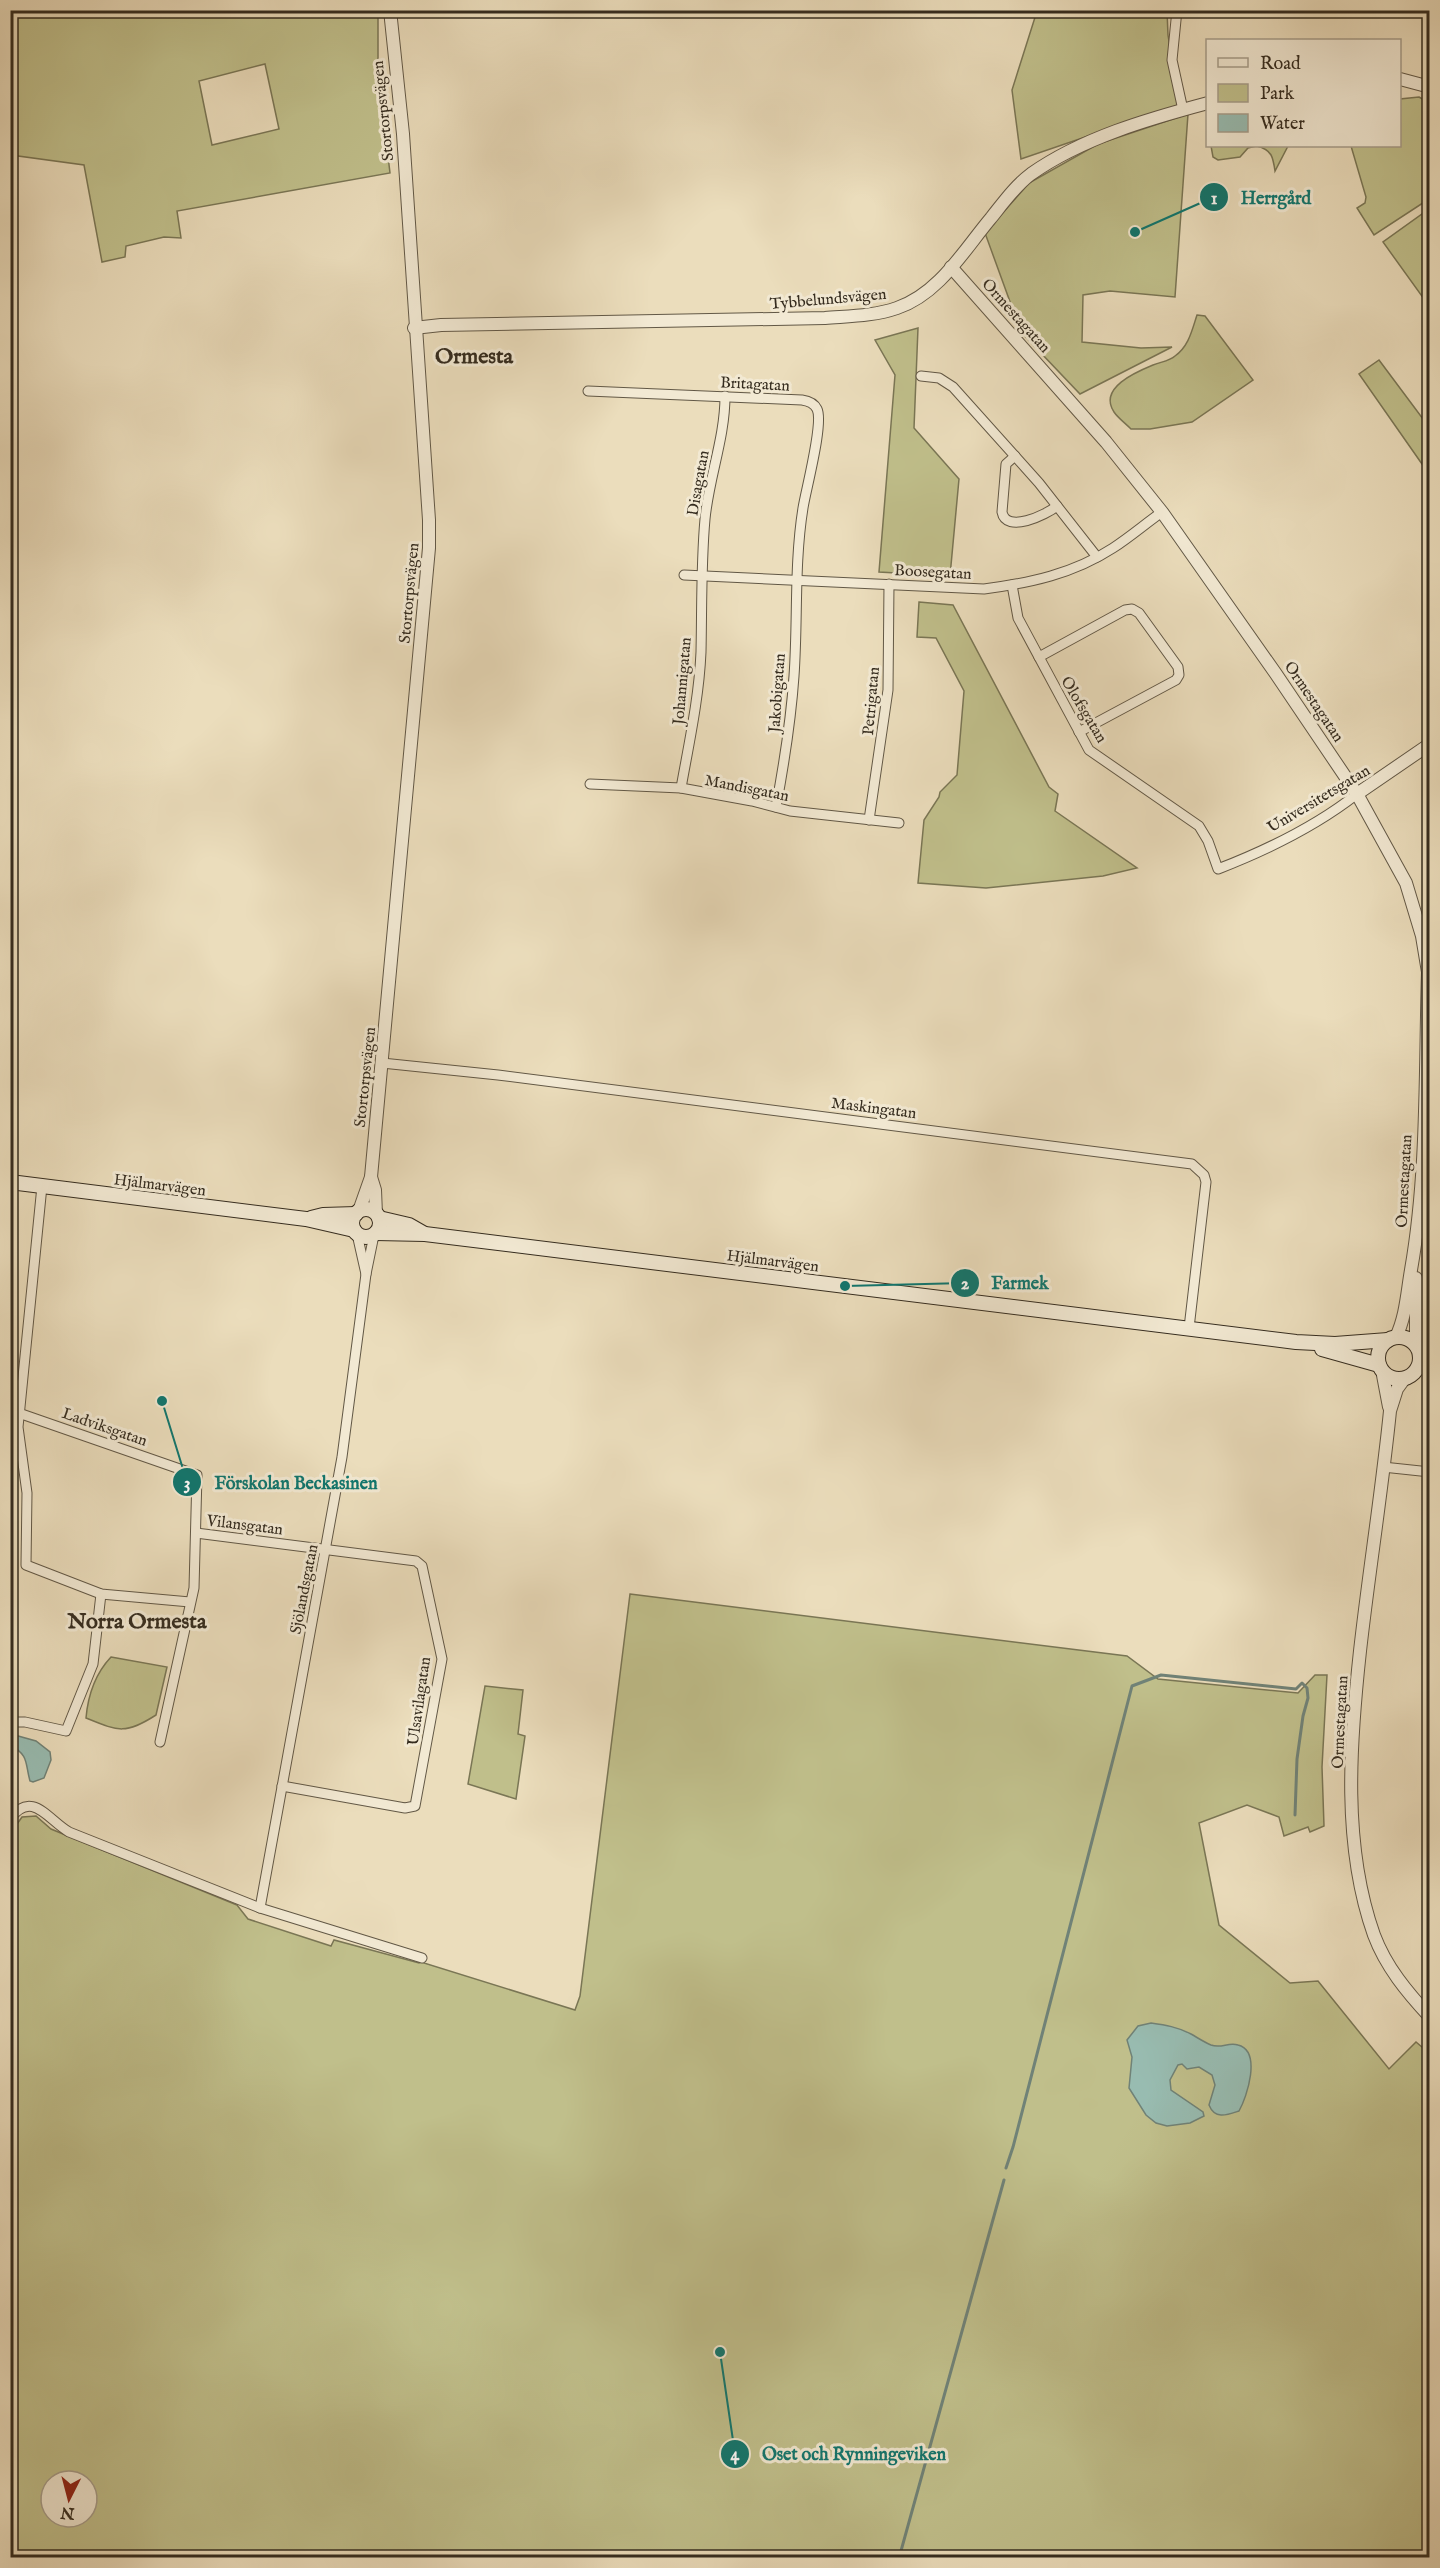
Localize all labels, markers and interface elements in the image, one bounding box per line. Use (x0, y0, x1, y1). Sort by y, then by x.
legend (1206, 39, 1401, 147)
text: Road (1260, 53, 1301, 76)
street label: Stortorpsvägen (369, 59, 399, 162)
text: Park (1260, 83, 1295, 106)
text: Water (1260, 113, 1305, 136)
callout: Herrgård (1199, 179, 1323, 215)
text: 1 (1211, 188, 1218, 211)
text: Herrgård (1241, 188, 1312, 211)
street label: Ormestagatan (977, 275, 1054, 358)
street label: Tybbelundsvägen (769, 285, 888, 315)
district label: Ormesta (435, 343, 514, 371)
street label: Britagatan (720, 373, 791, 397)
street label: Disagatan (683, 449, 715, 518)
street label: Stortorpsvägen (396, 542, 424, 644)
street label: Boosegatan (894, 561, 973, 585)
street label: Johannigatan (669, 636, 697, 728)
street label: Jakobigatan (765, 652, 791, 735)
street label: Ormestagatan (1279, 658, 1348, 747)
street label: Petrigatan (859, 666, 885, 736)
street label: Olofsgatan (1056, 673, 1111, 747)
street label: Universitetsgatan (1264, 761, 1374, 838)
street label: Mandisgatan (703, 771, 791, 807)
street label: Stortorpsvägen (351, 1026, 381, 1128)
street label: Maskingatan (830, 1094, 918, 1124)
street label: Ormestagatan (1393, 1134, 1417, 1228)
street label: Hjälmarvägen (113, 1170, 207, 1202)
street label: Hjälmarvägen (726, 1246, 820, 1278)
callout: Farmek (950, 1265, 1061, 1301)
text: 2 (961, 1273, 970, 1296)
text: Farmek (991, 1273, 1050, 1296)
street label: Ladviksgatan (59, 1404, 150, 1452)
callout: Förskolan Beckasinen (172, 1464, 389, 1500)
text: 3 (184, 1473, 190, 1496)
text: Förskolan Beckasinen (214, 1473, 378, 1496)
street label: Vilansgatan (204, 1511, 285, 1541)
street label: Sjölandsgatan (286, 1542, 324, 1636)
district label: Norra Ormesta (67, 1608, 207, 1636)
street label: Ulsavilagatan (404, 1655, 436, 1747)
street label: Ormestagatan (1329, 1675, 1353, 1769)
callout: Oset och Rynningeviken (720, 2436, 959, 2472)
text: 4 (731, 2444, 741, 2467)
text: Oset och Rynningeviken (762, 2444, 947, 2467)
north arrow (39, 2469, 99, 2529)
text: N (60, 2501, 77, 2523)

